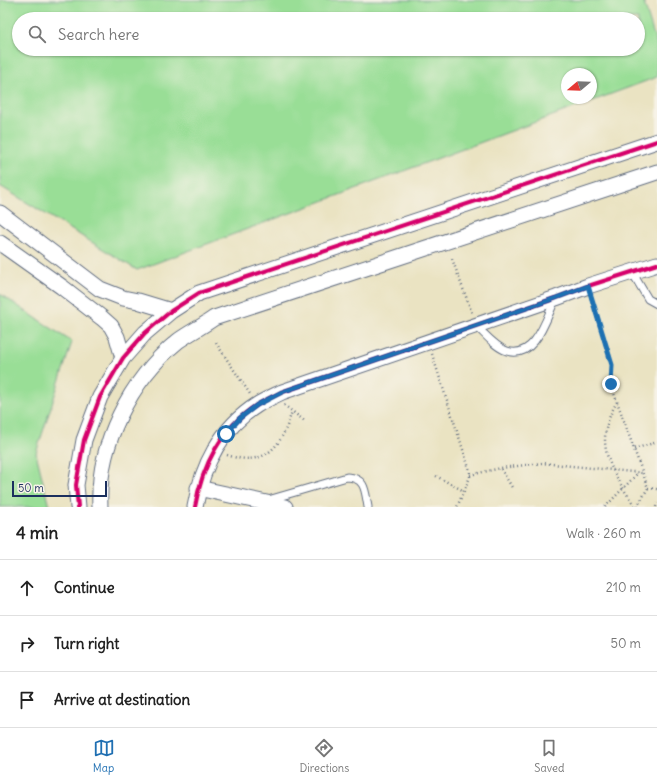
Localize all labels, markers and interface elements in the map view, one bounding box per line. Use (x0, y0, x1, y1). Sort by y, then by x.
search box (12, 12, 645, 56)
icon: search (26, 23, 48, 45)
text: Search here (58, 25, 139, 44)
north arrow (561, 68, 597, 104)
route end (602, 375, 620, 393)
route start (217, 425, 235, 443)
scale bar (12, 479, 107, 498)
text: 50 m (18, 481, 44, 495)
text: 4 min (16, 522, 58, 544)
text: Walk · 260 m (566, 525, 641, 542)
icon: ahead (16, 577, 38, 599)
text: Continue (54, 578, 115, 597)
text: 210 m (606, 579, 641, 596)
icon: right (16, 633, 38, 655)
text: Turn right (54, 634, 119, 653)
text: 50 m (610, 635, 641, 652)
icon: arrive (16, 689, 38, 711)
text: Arrive at destination (54, 690, 190, 709)
tab: Map (93, 737, 115, 775)
tab: Directions (300, 737, 349, 775)
tab: Saved (534, 737, 564, 775)

